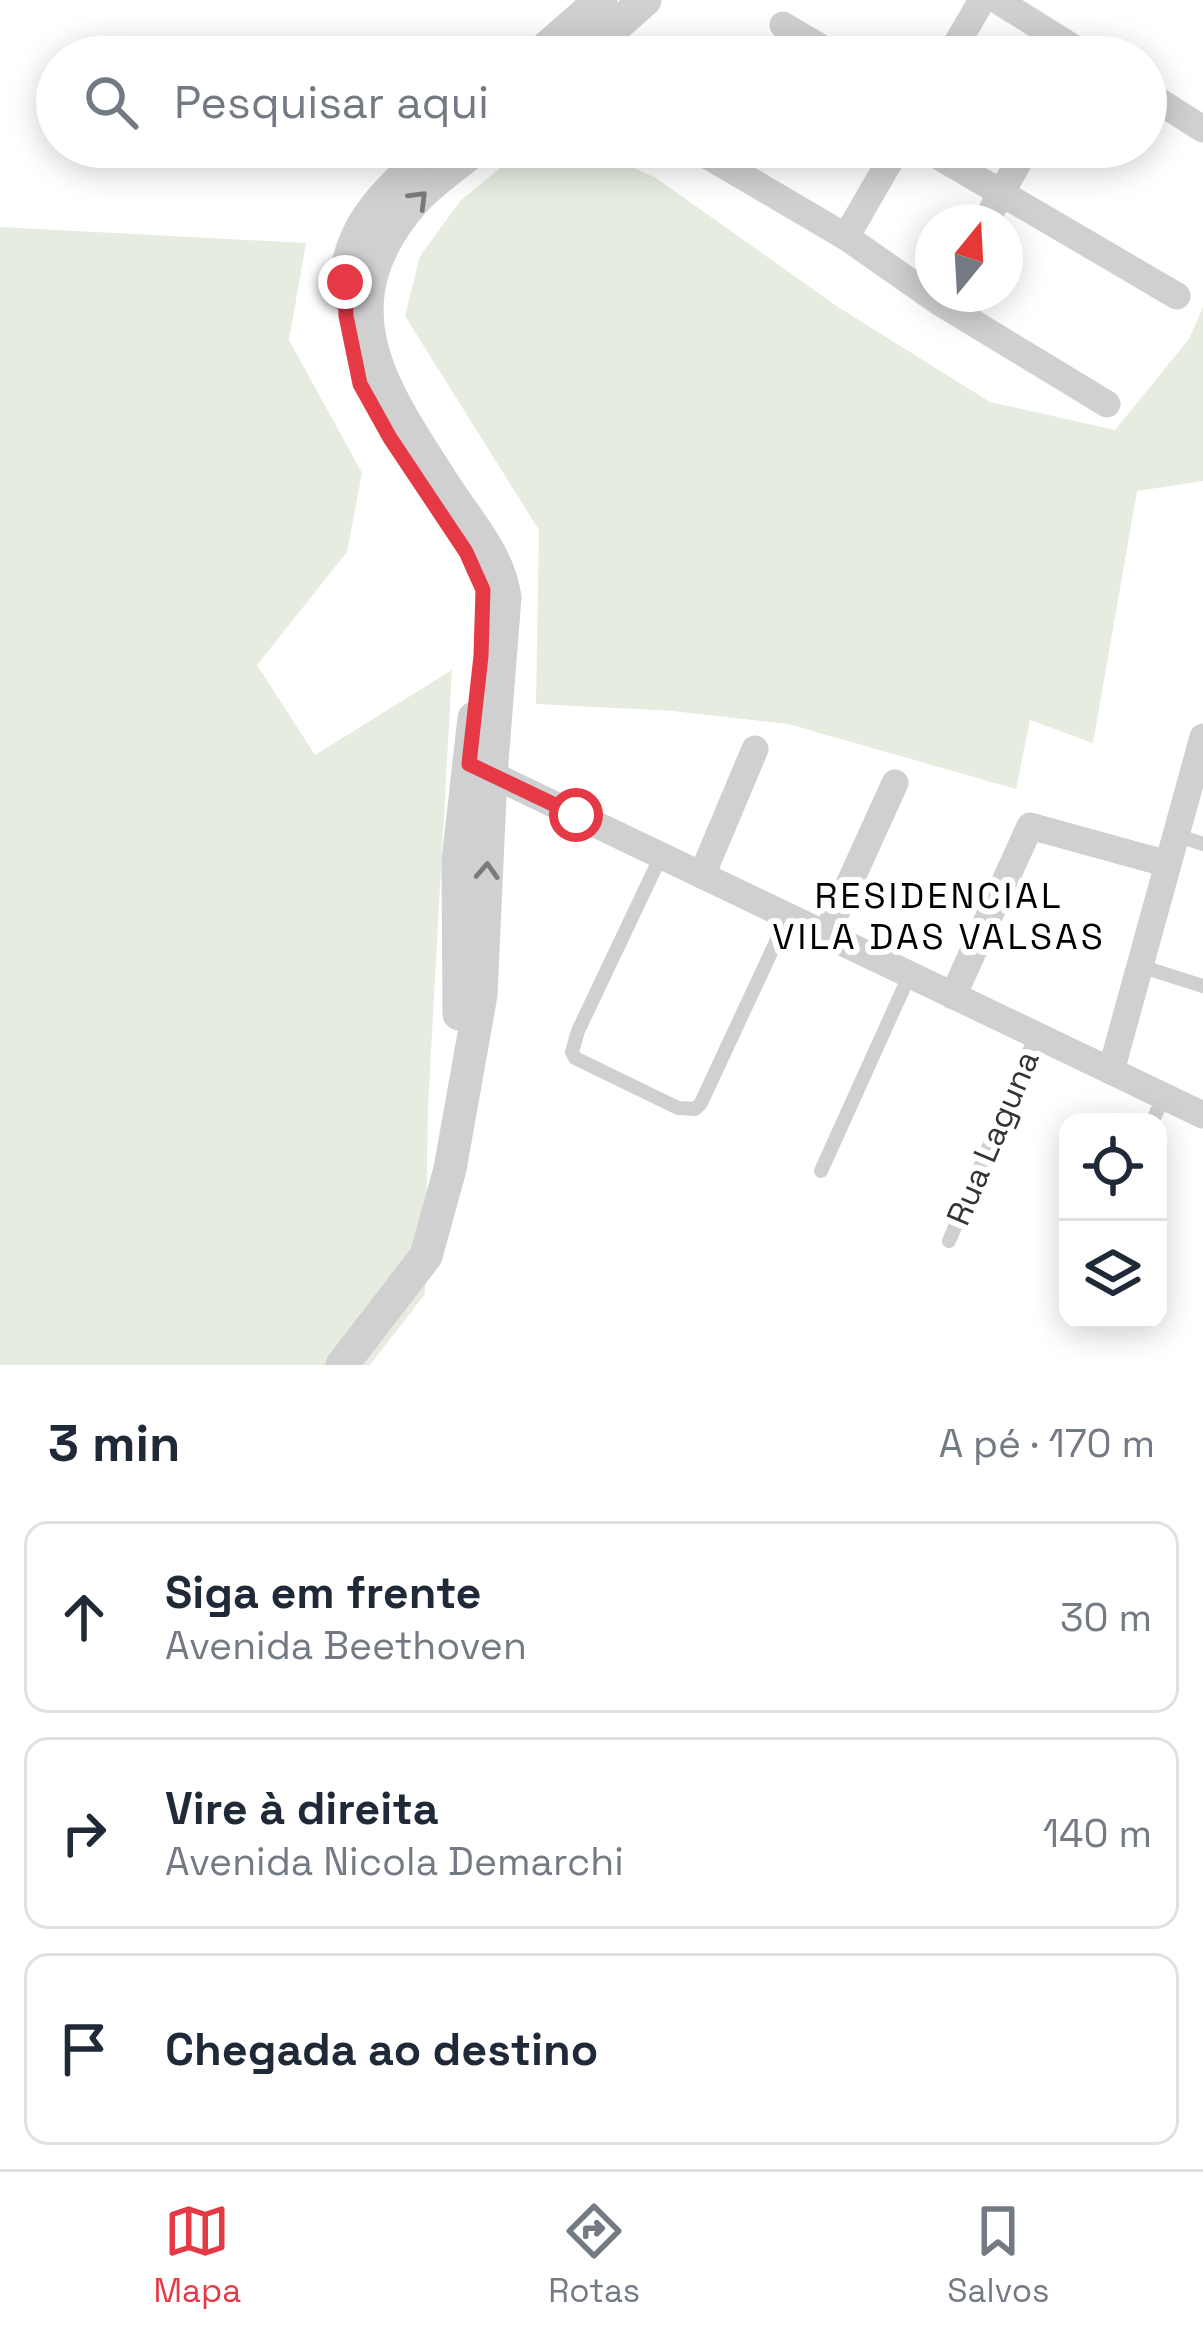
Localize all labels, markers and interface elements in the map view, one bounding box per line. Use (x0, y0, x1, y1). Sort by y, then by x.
search box (36, 36, 1167, 168)
icon: search (78, 69, 144, 135)
text: Pesquisar aqui (174, 74, 489, 131)
one-way arrow (405, 191, 427, 213)
north arrow (915, 204, 1023, 312)
route end (318, 255, 372, 309)
route start (549, 788, 603, 842)
one-way arrow (474, 861, 500, 880)
district label: RESIDENCIAL VILA DAS VALSAS (772, 873, 1106, 960)
street label: Rua Laguna (937, 1044, 1049, 1232)
map controls (1059, 1113, 1167, 1329)
button: locate (1059, 1113, 1167, 1221)
button: layers (1059, 1221, 1167, 1329)
text: 3 min (48, 1411, 181, 1476)
text: A pé · 170 m (939, 1419, 1155, 1468)
text: Siga em frente (165, 1564, 482, 1621)
icon: ahead (51, 1584, 117, 1650)
text: 30 m (1060, 1593, 1152, 1642)
text: Avenida Beethoven (165, 1621, 527, 1670)
text: Vire à direita (165, 1780, 439, 1837)
icon: right (51, 1800, 117, 1866)
text: 140 m (1043, 1809, 1152, 1858)
text: Avenida Nicola Demarchi (165, 1837, 624, 1886)
icon: arrive (51, 2016, 117, 2082)
text: Chegada ao destino (165, 2021, 598, 2078)
tab: Mapa (154, 2198, 241, 2312)
tab: Rotas (548, 2198, 640, 2312)
tab: Salvos (947, 2198, 1049, 2312)

